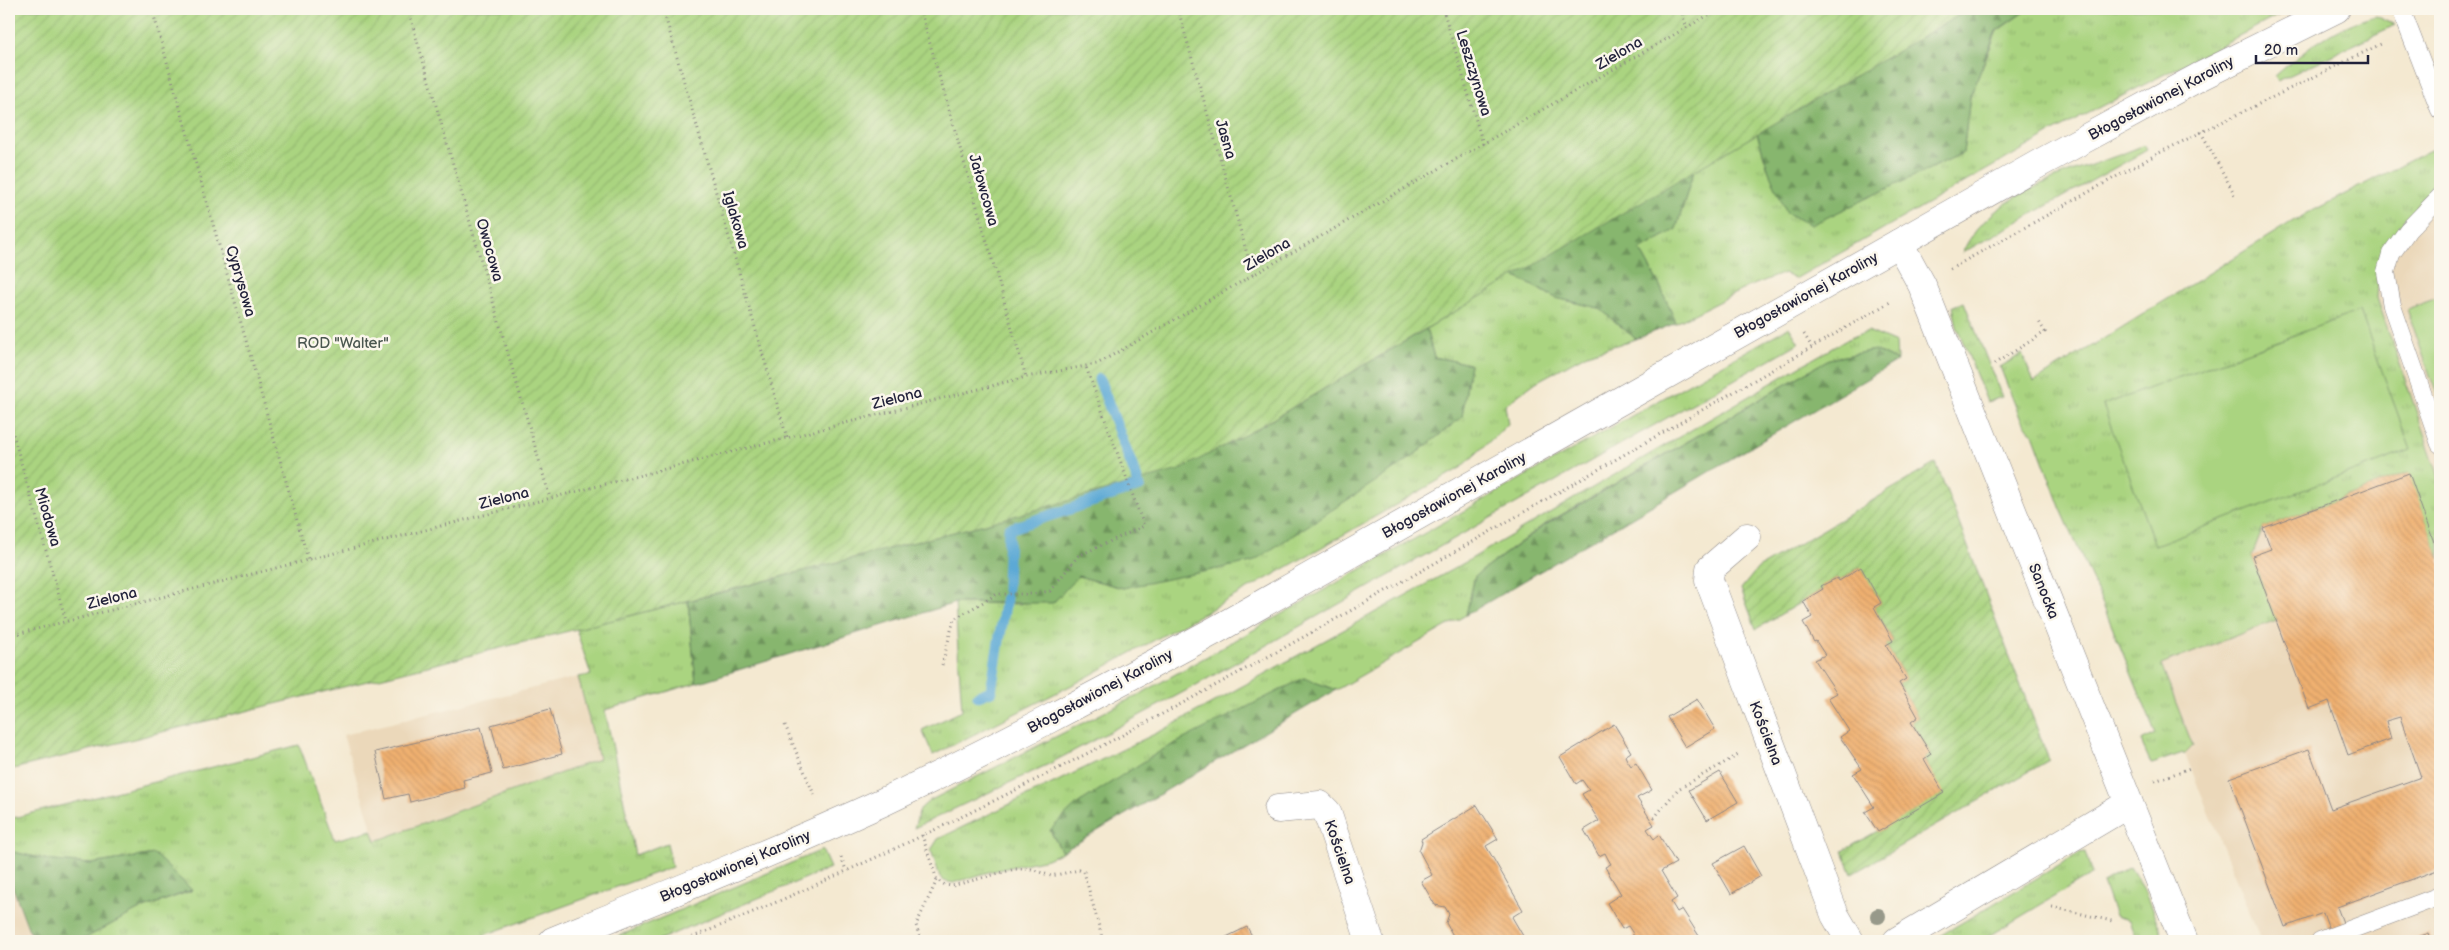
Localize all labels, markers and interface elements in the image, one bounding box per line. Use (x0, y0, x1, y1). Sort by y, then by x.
street label: Leszczynowa (1451, 28, 1496, 118)
scale bar (2256, 32, 2369, 64)
street label: Zielona (1592, 33, 1646, 75)
text: 20 m (2264, 41, 2298, 60)
street label: Błogosławionej Karoliny (2085, 52, 2237, 145)
street label: Jasna (1211, 117, 1240, 161)
street label: Jałowcowa (964, 152, 1003, 228)
street label: Iglakowa (718, 189, 753, 251)
street label: Owocowa (471, 216, 508, 284)
street label: Zielona (1240, 234, 1294, 276)
street label: Cyprysowa (221, 243, 260, 319)
street label: Błogosławionej Karoliny (1731, 248, 1882, 343)
park label: ROD "Walter" (297, 334, 389, 353)
street label: Zielona (869, 383, 924, 414)
street label: Błogosławionej Karoliny (1379, 448, 1530, 543)
street label: Zielona (476, 483, 531, 514)
street label: Miodowa (30, 485, 65, 549)
street label: Sanocka (2024, 561, 2063, 622)
street label: Zielona (84, 583, 139, 614)
street label: Błogosławionej Karoliny (1024, 645, 1176, 738)
street label: Kościelna (1745, 698, 1786, 768)
street label: Kościelna (1320, 817, 1359, 887)
street label: Błogosławionej Karoliny (657, 826, 814, 907)

